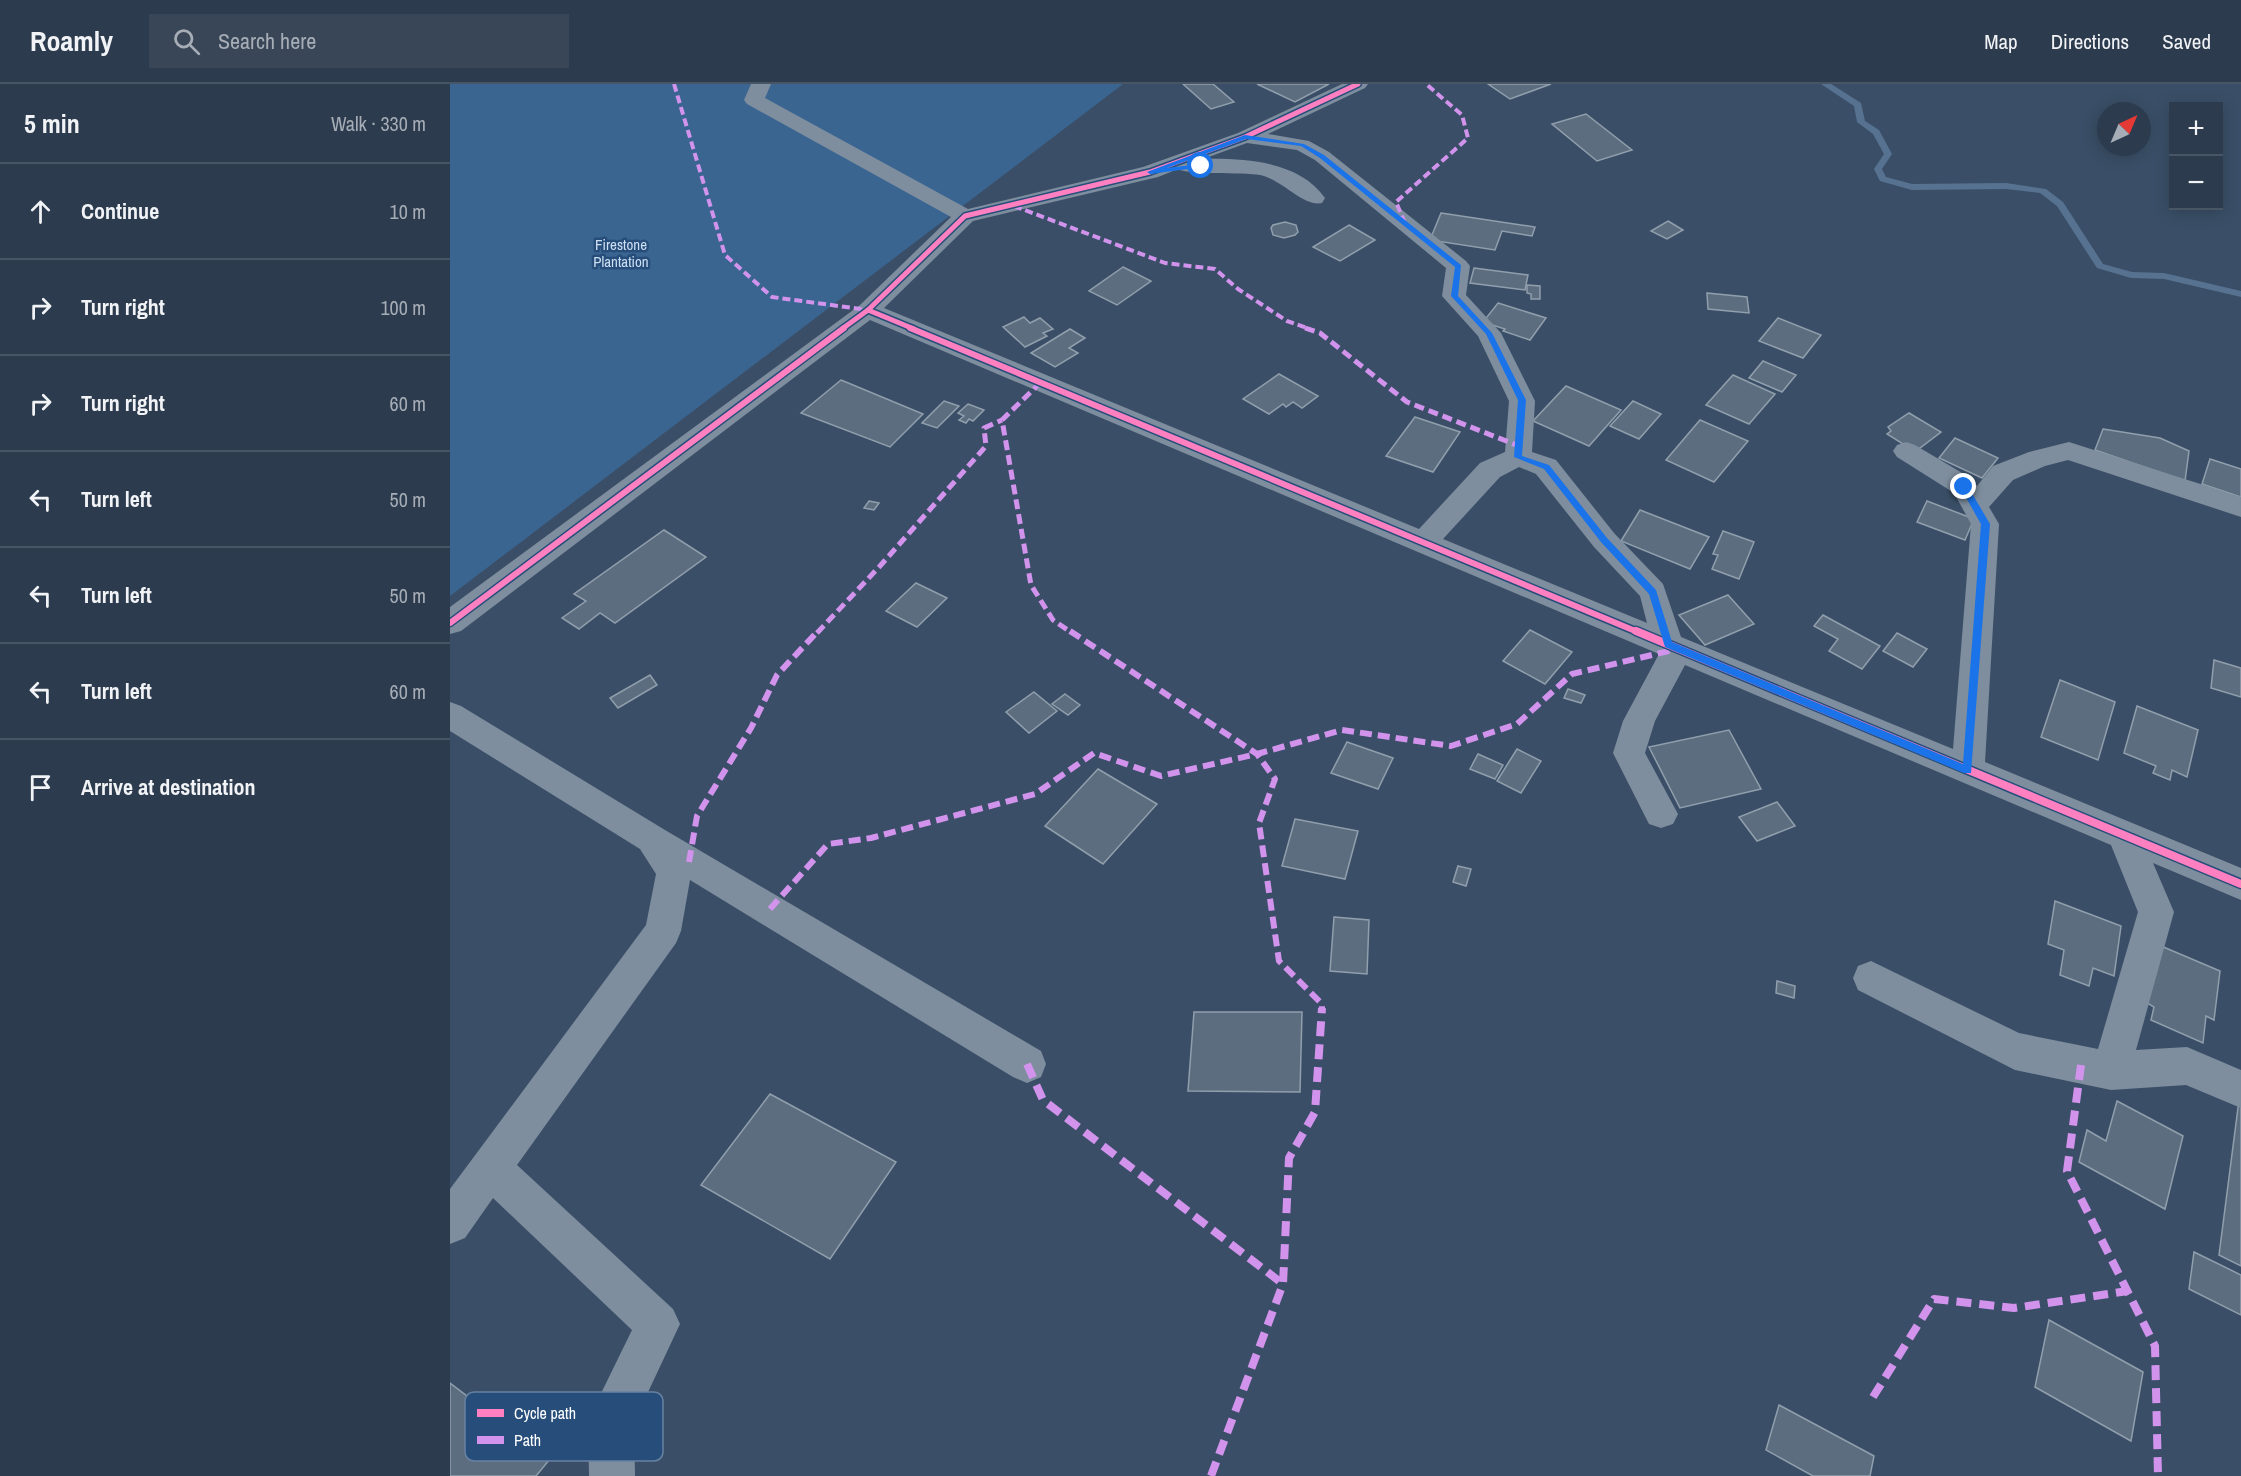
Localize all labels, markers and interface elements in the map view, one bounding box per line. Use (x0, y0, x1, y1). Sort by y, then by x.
search box (149, 14, 569, 68)
text: Roamly (30, 22, 113, 60)
icon: search (170, 25, 203, 58)
text: Search here (218, 26, 316, 56)
text: Map (1984, 27, 2018, 56)
text: Directions (2051, 27, 2129, 56)
text: Saved (2162, 27, 2211, 56)
north arrow (2097, 102, 2151, 156)
map controls (2169, 102, 2223, 210)
button: + (2169, 102, 2223, 156)
text: 5 min (24, 106, 80, 141)
text: Walk · 330 m (331, 110, 426, 137)
route start (1187, 152, 1213, 178)
button: − (2169, 156, 2223, 210)
icon: ahead (24, 195, 57, 228)
text: Continue (81, 196, 159, 226)
text: 10 m (390, 198, 426, 225)
park label: Firestone Plantation (593, 234, 649, 272)
icon: right (24, 291, 57, 324)
text: Turn right (81, 292, 165, 322)
text: 100 m (380, 294, 426, 321)
icon: right (24, 387, 57, 420)
text: Turn right (81, 388, 165, 418)
text: 60 m (390, 390, 426, 417)
route end (1950, 473, 1976, 499)
icon: left (24, 483, 57, 516)
text: Turn left (81, 484, 152, 514)
text: 50 m (390, 486, 426, 513)
icon: left (24, 579, 57, 612)
text: Turn left (81, 580, 152, 610)
text: 50 m (390, 582, 426, 609)
icon: left (24, 675, 57, 708)
text: Turn left (81, 676, 152, 706)
text: 60 m (390, 678, 426, 705)
icon: arrive (24, 771, 57, 804)
text: Arrive at destination (81, 772, 255, 802)
legend (465, 1392, 663, 1461)
text: Cycle path (514, 1402, 576, 1424)
text: Path (514, 1429, 541, 1451)

